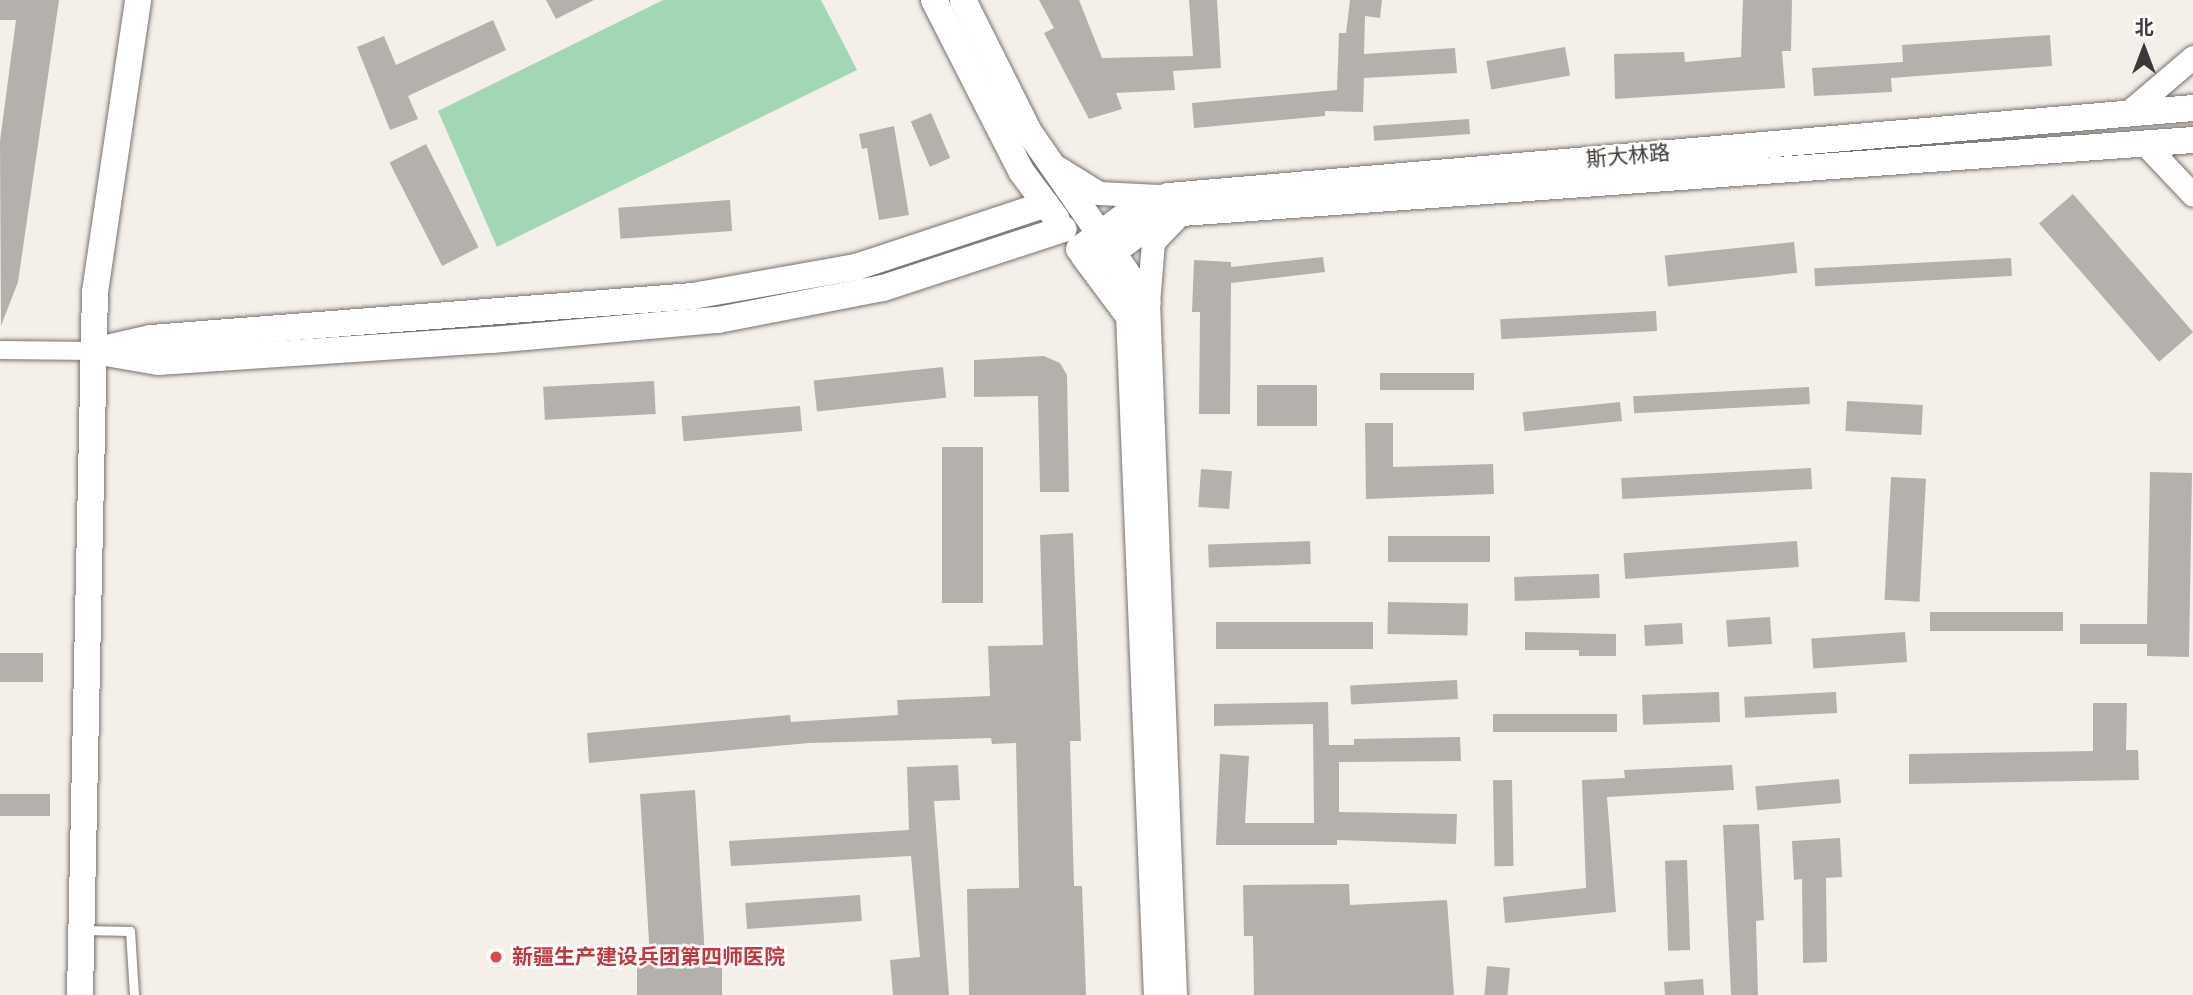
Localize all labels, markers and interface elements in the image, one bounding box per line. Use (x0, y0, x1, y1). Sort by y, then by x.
north arrow (2109, 14, 2179, 84)
text: 北 (2134, 15, 2154, 40)
street label: 斯大林路 (1585, 140, 1671, 172)
place label: 新疆生产建设兵团第四师医院 (512, 944, 785, 970)
marker: 新疆生产建设兵团第四师医院 (486, 947, 506, 967)

